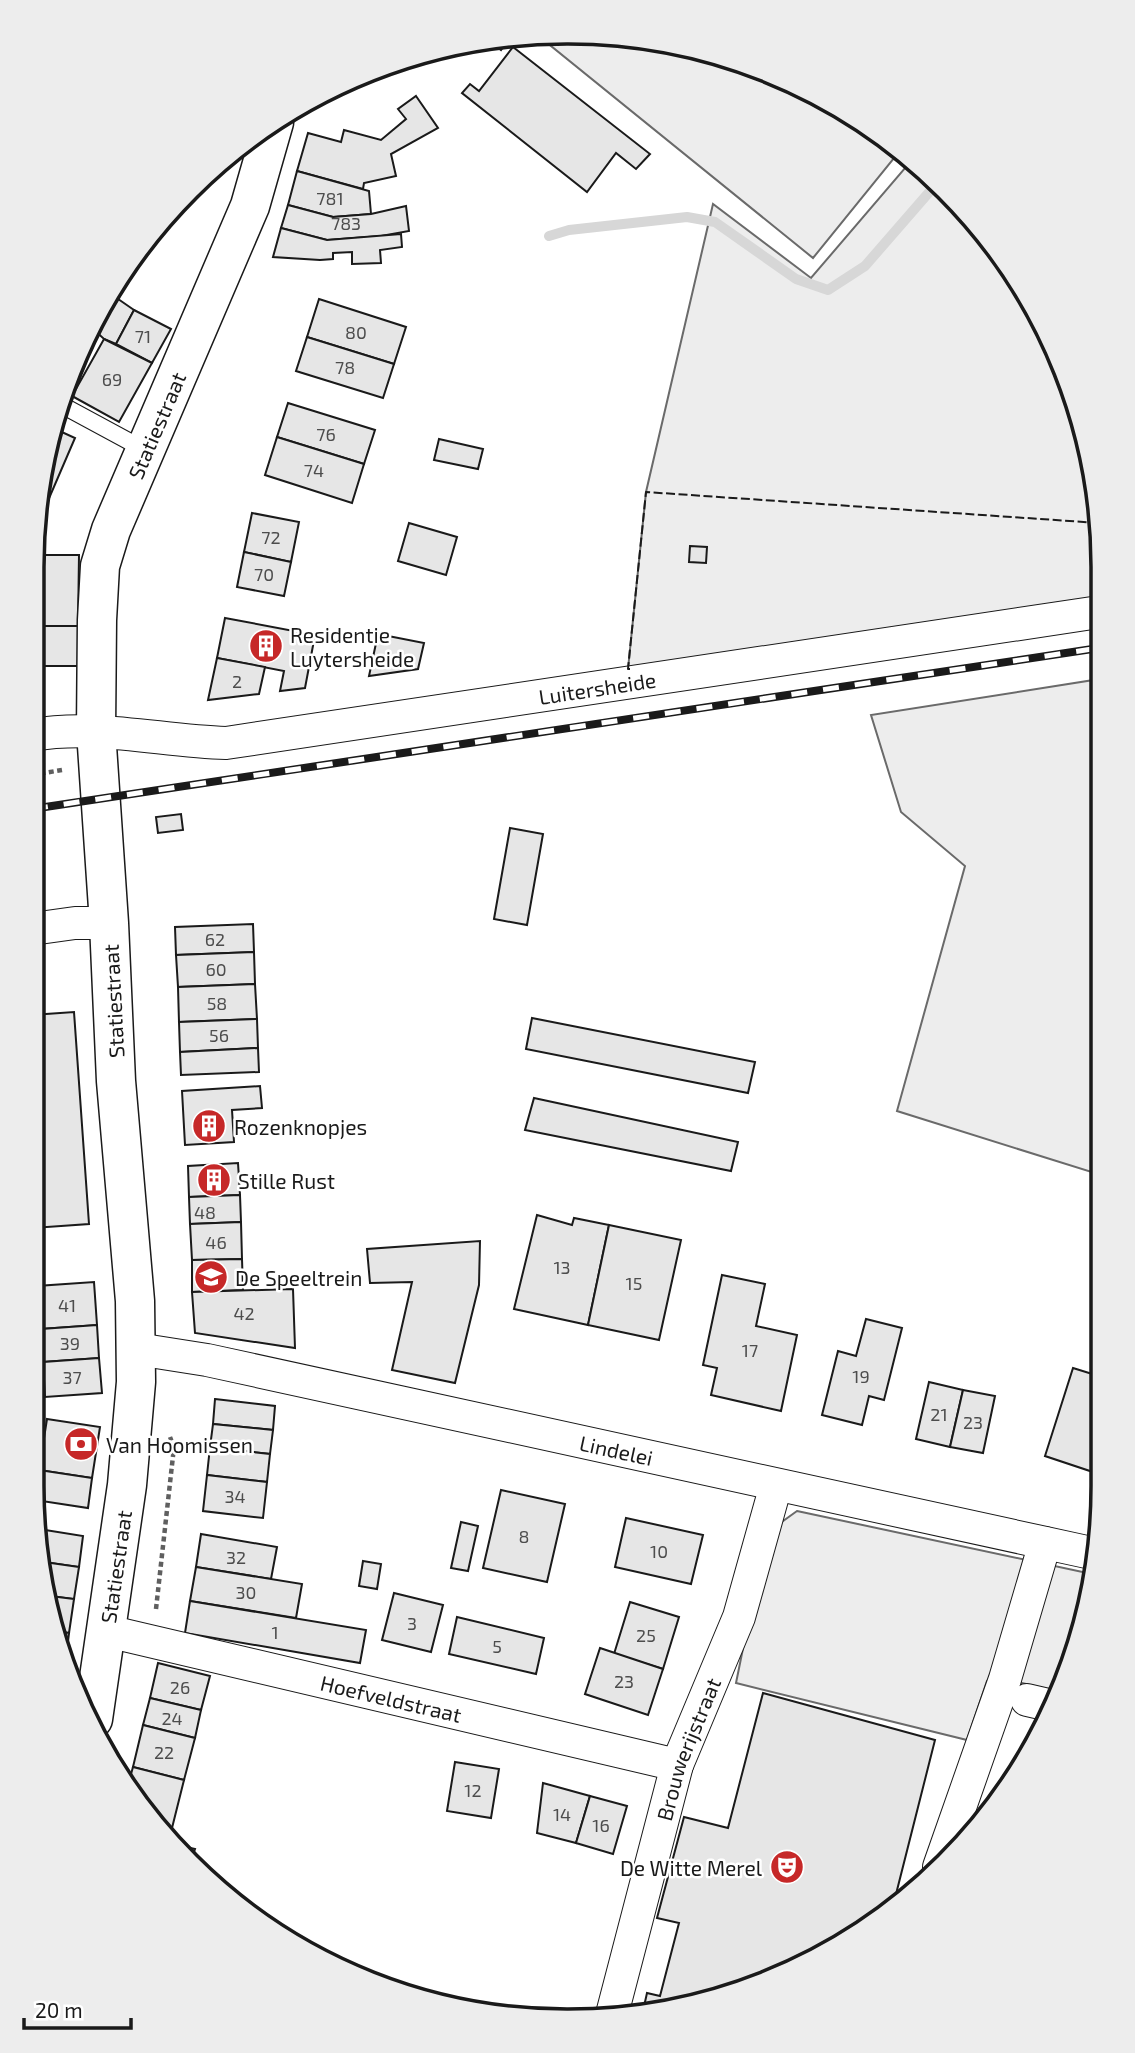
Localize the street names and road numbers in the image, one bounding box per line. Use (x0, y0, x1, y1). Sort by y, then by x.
street label: Statiestraat (122, 368, 190, 483)
street label: Luitersheide (537, 666, 658, 708)
street label: Statiestraat (98, 944, 128, 1058)
street label: Lindelei (578, 1429, 655, 1469)
street label: Statiestraat (95, 1508, 136, 1625)
street label: Hoefveldstraat (318, 1669, 464, 1726)
street label: Brouwerijstraat (651, 1674, 725, 1823)

